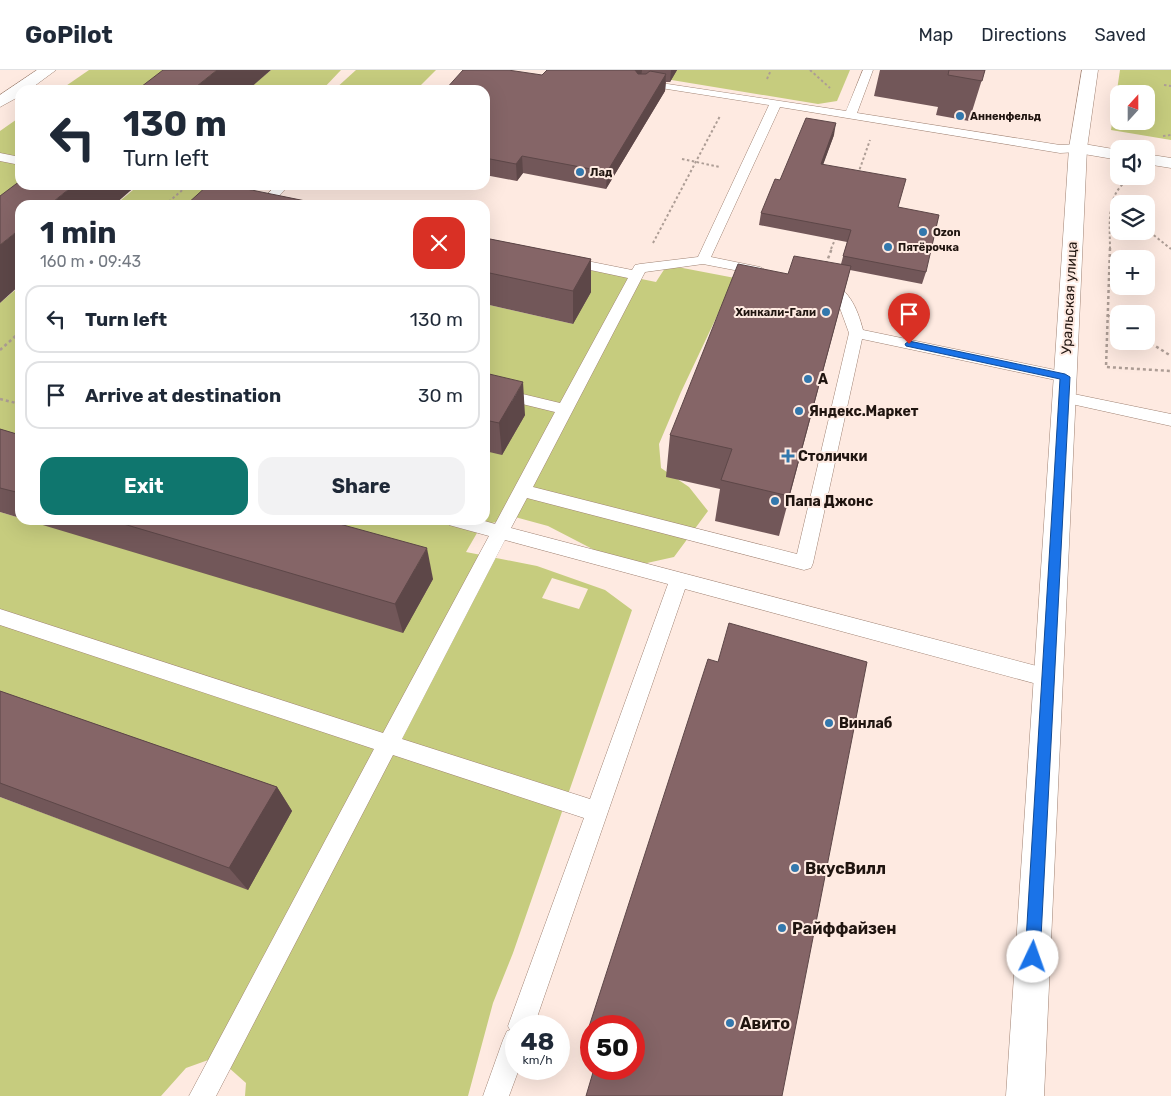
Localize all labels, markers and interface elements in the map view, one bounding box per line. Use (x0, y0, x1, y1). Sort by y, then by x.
text: GoPilot (25, 21, 113, 49)
text: Map (918, 24, 953, 46)
text: Directions (981, 24, 1067, 46)
text: Saved (1095, 24, 1146, 46)
north arrow (1110, 85, 1155, 130)
map controls (1110, 85, 1155, 350)
text: 130 m (123, 103, 227, 145)
icon: left (40, 105, 105, 170)
marker: Анненфельд (954, 110, 966, 122)
place label: Анненфельд (970, 110, 1041, 123)
button: sound (1110, 140, 1155, 185)
text: Turn left (123, 145, 209, 172)
marker: Лад (574, 166, 586, 178)
place label: Лад (590, 166, 612, 179)
button: layers (1110, 195, 1155, 240)
text: 1 min (40, 215, 117, 251)
button: close (413, 217, 465, 269)
marker: Ozon (917, 226, 929, 238)
place label: Ozon (933, 226, 961, 239)
marker: Пятёрочка (882, 241, 894, 253)
place label: Пятёрочка (898, 241, 959, 254)
street label: Уральская улица (1058, 241, 1081, 355)
button: + (1110, 250, 1155, 295)
text: 160 m · 09:43 (40, 252, 141, 271)
pin (888, 293, 930, 344)
icon: arrive (895, 300, 923, 328)
icon: left (42, 305, 70, 333)
button: − (1110, 305, 1155, 350)
place label: Хинкали-Гали (736, 306, 816, 319)
marker: Хинкали-Гали (820, 306, 832, 318)
text: Turn left (85, 308, 167, 331)
text: 130 m (410, 308, 463, 331)
place label: А (818, 371, 828, 388)
marker: А (802, 373, 814, 385)
icon: arrive (42, 381, 70, 409)
text: Arrive at destination (85, 384, 281, 407)
text: 30 m (418, 384, 463, 407)
place label: Яндекс.Маркет (809, 403, 919, 420)
marker: Яндекс.Маркет (793, 405, 805, 417)
place label: Столички (798, 448, 868, 465)
marker: Столички (782, 450, 794, 462)
button: Exit (40, 457, 248, 515)
button: Share (258, 457, 465, 515)
place label: Папа Джонс (785, 493, 873, 510)
marker: Папа Джонс (769, 495, 781, 507)
place label: Винлаб (839, 715, 893, 732)
marker: Винлаб (823, 717, 835, 729)
place label: ВкусВилл (805, 859, 886, 878)
marker: ВкусВилл (789, 862, 801, 874)
place label: Райффайзен (792, 919, 897, 938)
marker: Райффайзен (776, 922, 788, 934)
position arrow (1006, 930, 1058, 982)
place label: Авито (740, 1014, 790, 1033)
speed limit sign: 50 (580, 1015, 645, 1080)
marker: Авито (724, 1017, 736, 1029)
text: 48 (520, 1027, 555, 1056)
text: km/h (523, 1053, 552, 1067)

